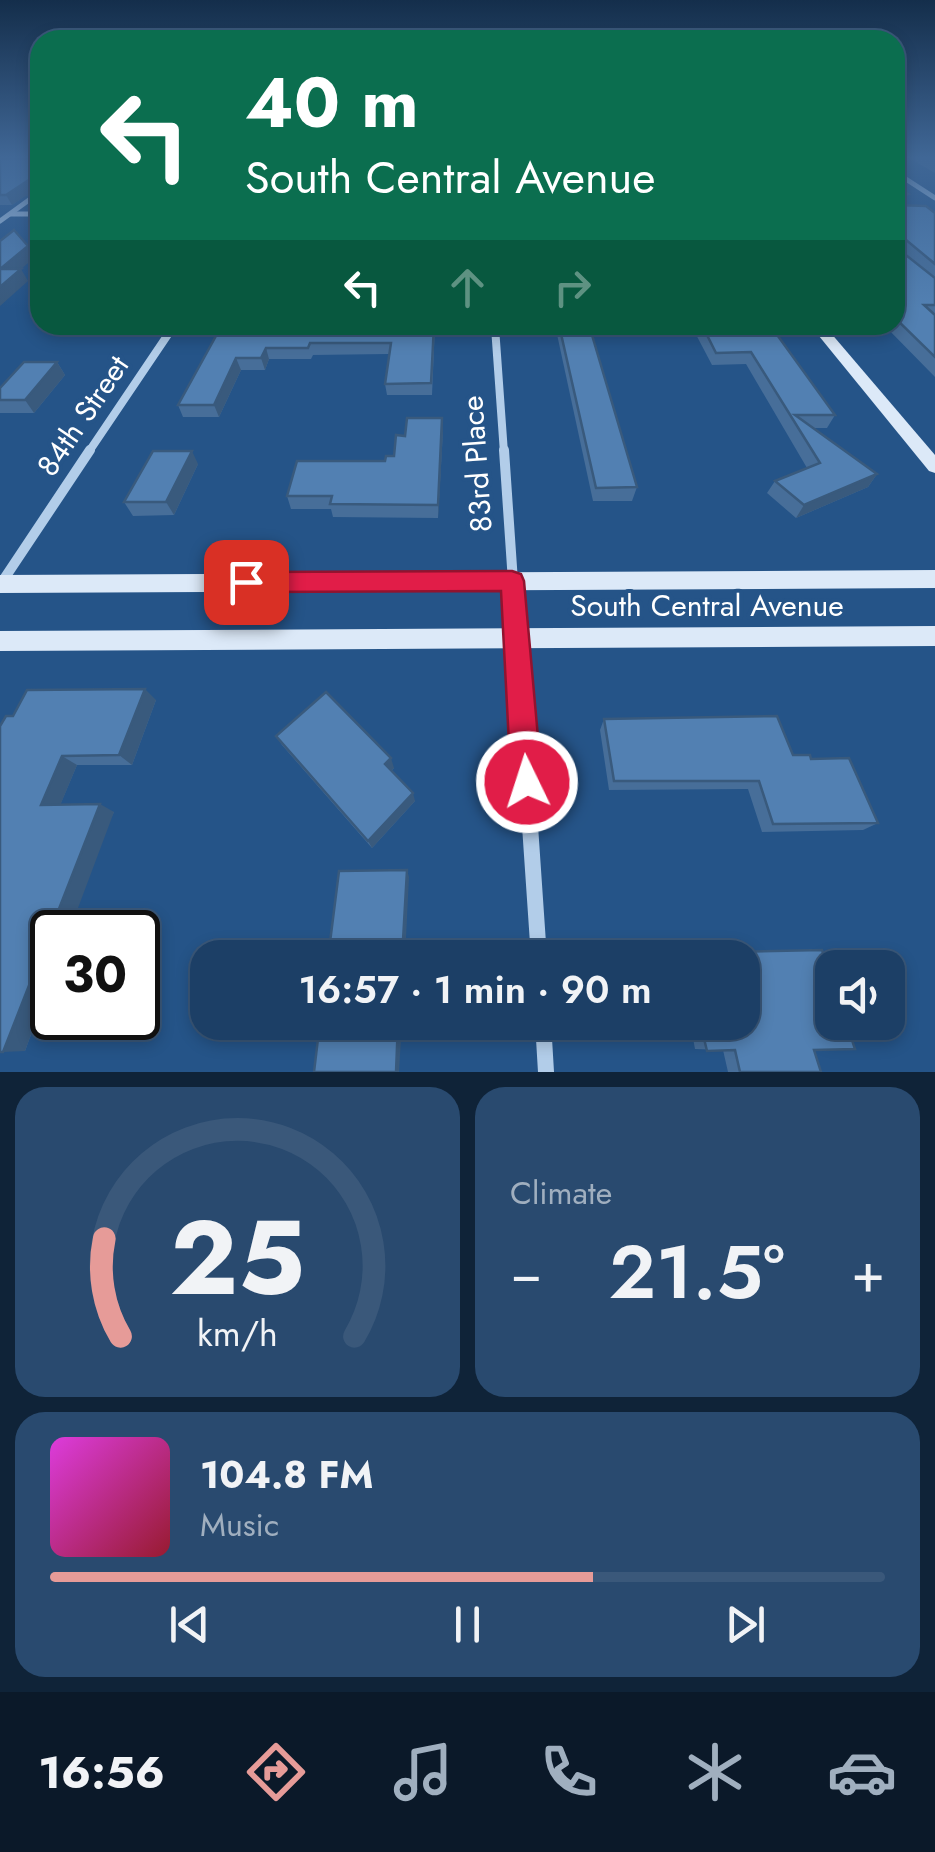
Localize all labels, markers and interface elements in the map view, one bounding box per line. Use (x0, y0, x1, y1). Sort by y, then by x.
text: 40 m (245, 52, 419, 153)
icon: left (80, 70, 210, 200)
text: South Central Avenue (245, 145, 655, 210)
icon: left (335, 260, 390, 315)
icon: ahead (440, 260, 495, 315)
icon: right (545, 260, 600, 315)
street label: 84th Street (26, 346, 139, 485)
street label: 83rd Place (450, 394, 503, 534)
pin (204, 540, 289, 625)
icon: arrive (219, 555, 274, 610)
street label: South Central Avenue (570, 584, 844, 627)
position arrow (475, 730, 579, 834)
speed limit sign: 30 (30, 910, 160, 1040)
map controls (815, 950, 905, 1040)
button: sound (815, 950, 905, 1040)
text: 16:57 · 1 min · 90 m (298, 962, 652, 1017)
text: Climate (510, 1170, 612, 1216)
text: 25 (170, 1183, 305, 1333)
text: 21.5° (609, 1218, 785, 1326)
text: − (510, 1233, 542, 1313)
text: + (851, 1233, 885, 1313)
text: km/h (197, 1308, 278, 1359)
text: 104.8 FM (200, 1447, 373, 1502)
text: Music (200, 1502, 279, 1548)
icon: previous (162, 1597, 217, 1652)
icon: pause (440, 1597, 495, 1652)
icon: next (718, 1597, 773, 1652)
icon: directions (241, 1737, 311, 1807)
icon: music (388, 1737, 458, 1807)
icon: phone (534, 1737, 604, 1807)
icon: climate (680, 1737, 750, 1807)
icon: car (827, 1737, 897, 1807)
text: 16:56 (38, 1740, 165, 1805)

